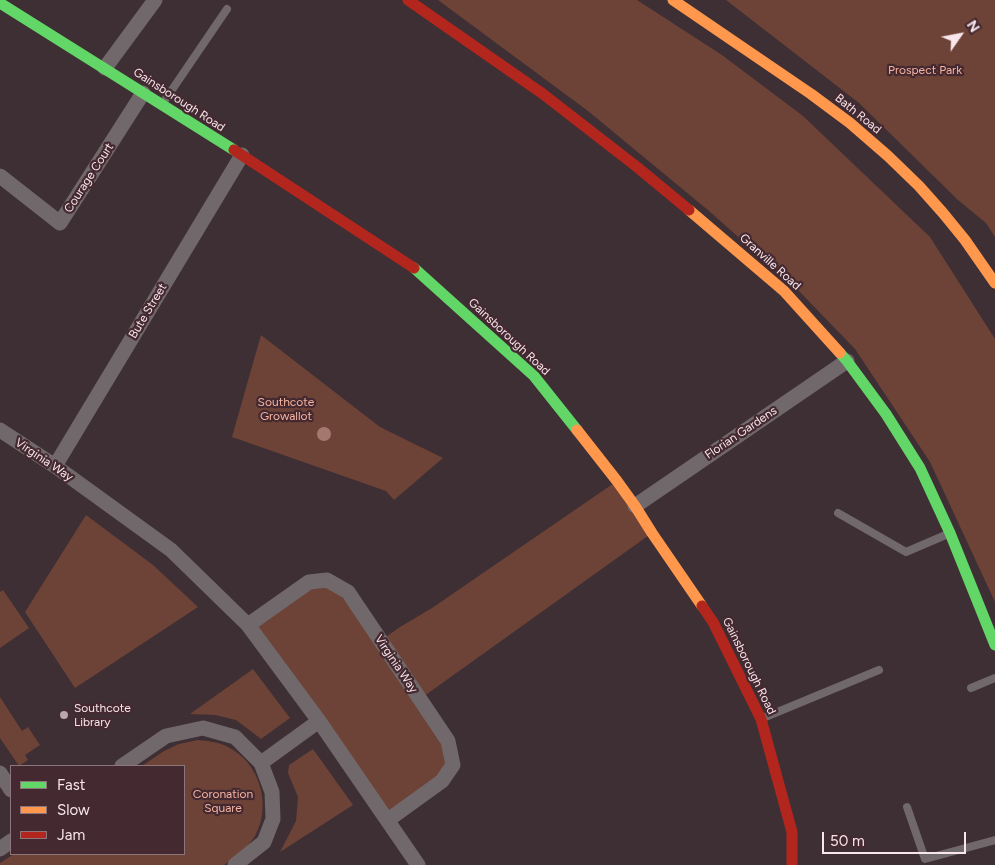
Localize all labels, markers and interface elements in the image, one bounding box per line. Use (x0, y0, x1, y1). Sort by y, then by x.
north arrow (935, 10, 985, 60)
text: N (963, 17, 983, 36)
park label: Prospect Park (888, 63, 962, 77)
street label: Gainsborough Road (130, 65, 228, 135)
street label: Bath Road (832, 91, 884, 137)
street label: Courage Court (61, 141, 117, 215)
street label: Granville Road (736, 231, 804, 293)
street label: Bute Street (126, 281, 170, 341)
street label: Gainsborough Road (465, 295, 553, 379)
park label: Southcote Growallot (258, 395, 314, 423)
street label: Florian Gardens (702, 404, 780, 462)
street label: Virginia Way (12, 435, 76, 485)
street label: Gainsborough Road (719, 615, 779, 717)
street label: Virginia Way (371, 632, 421, 696)
place label: Southcote Library (74, 701, 131, 729)
marker: Southcote Library (58, 709, 70, 721)
legend (10, 765, 185, 855)
text: Fast (57, 776, 85, 794)
park label: Coronation Square (193, 787, 253, 815)
text: Slow (57, 801, 90, 819)
scale bar (825, 822, 969, 854)
text: Jam (57, 826, 85, 844)
text: 50 m (830, 832, 865, 850)

